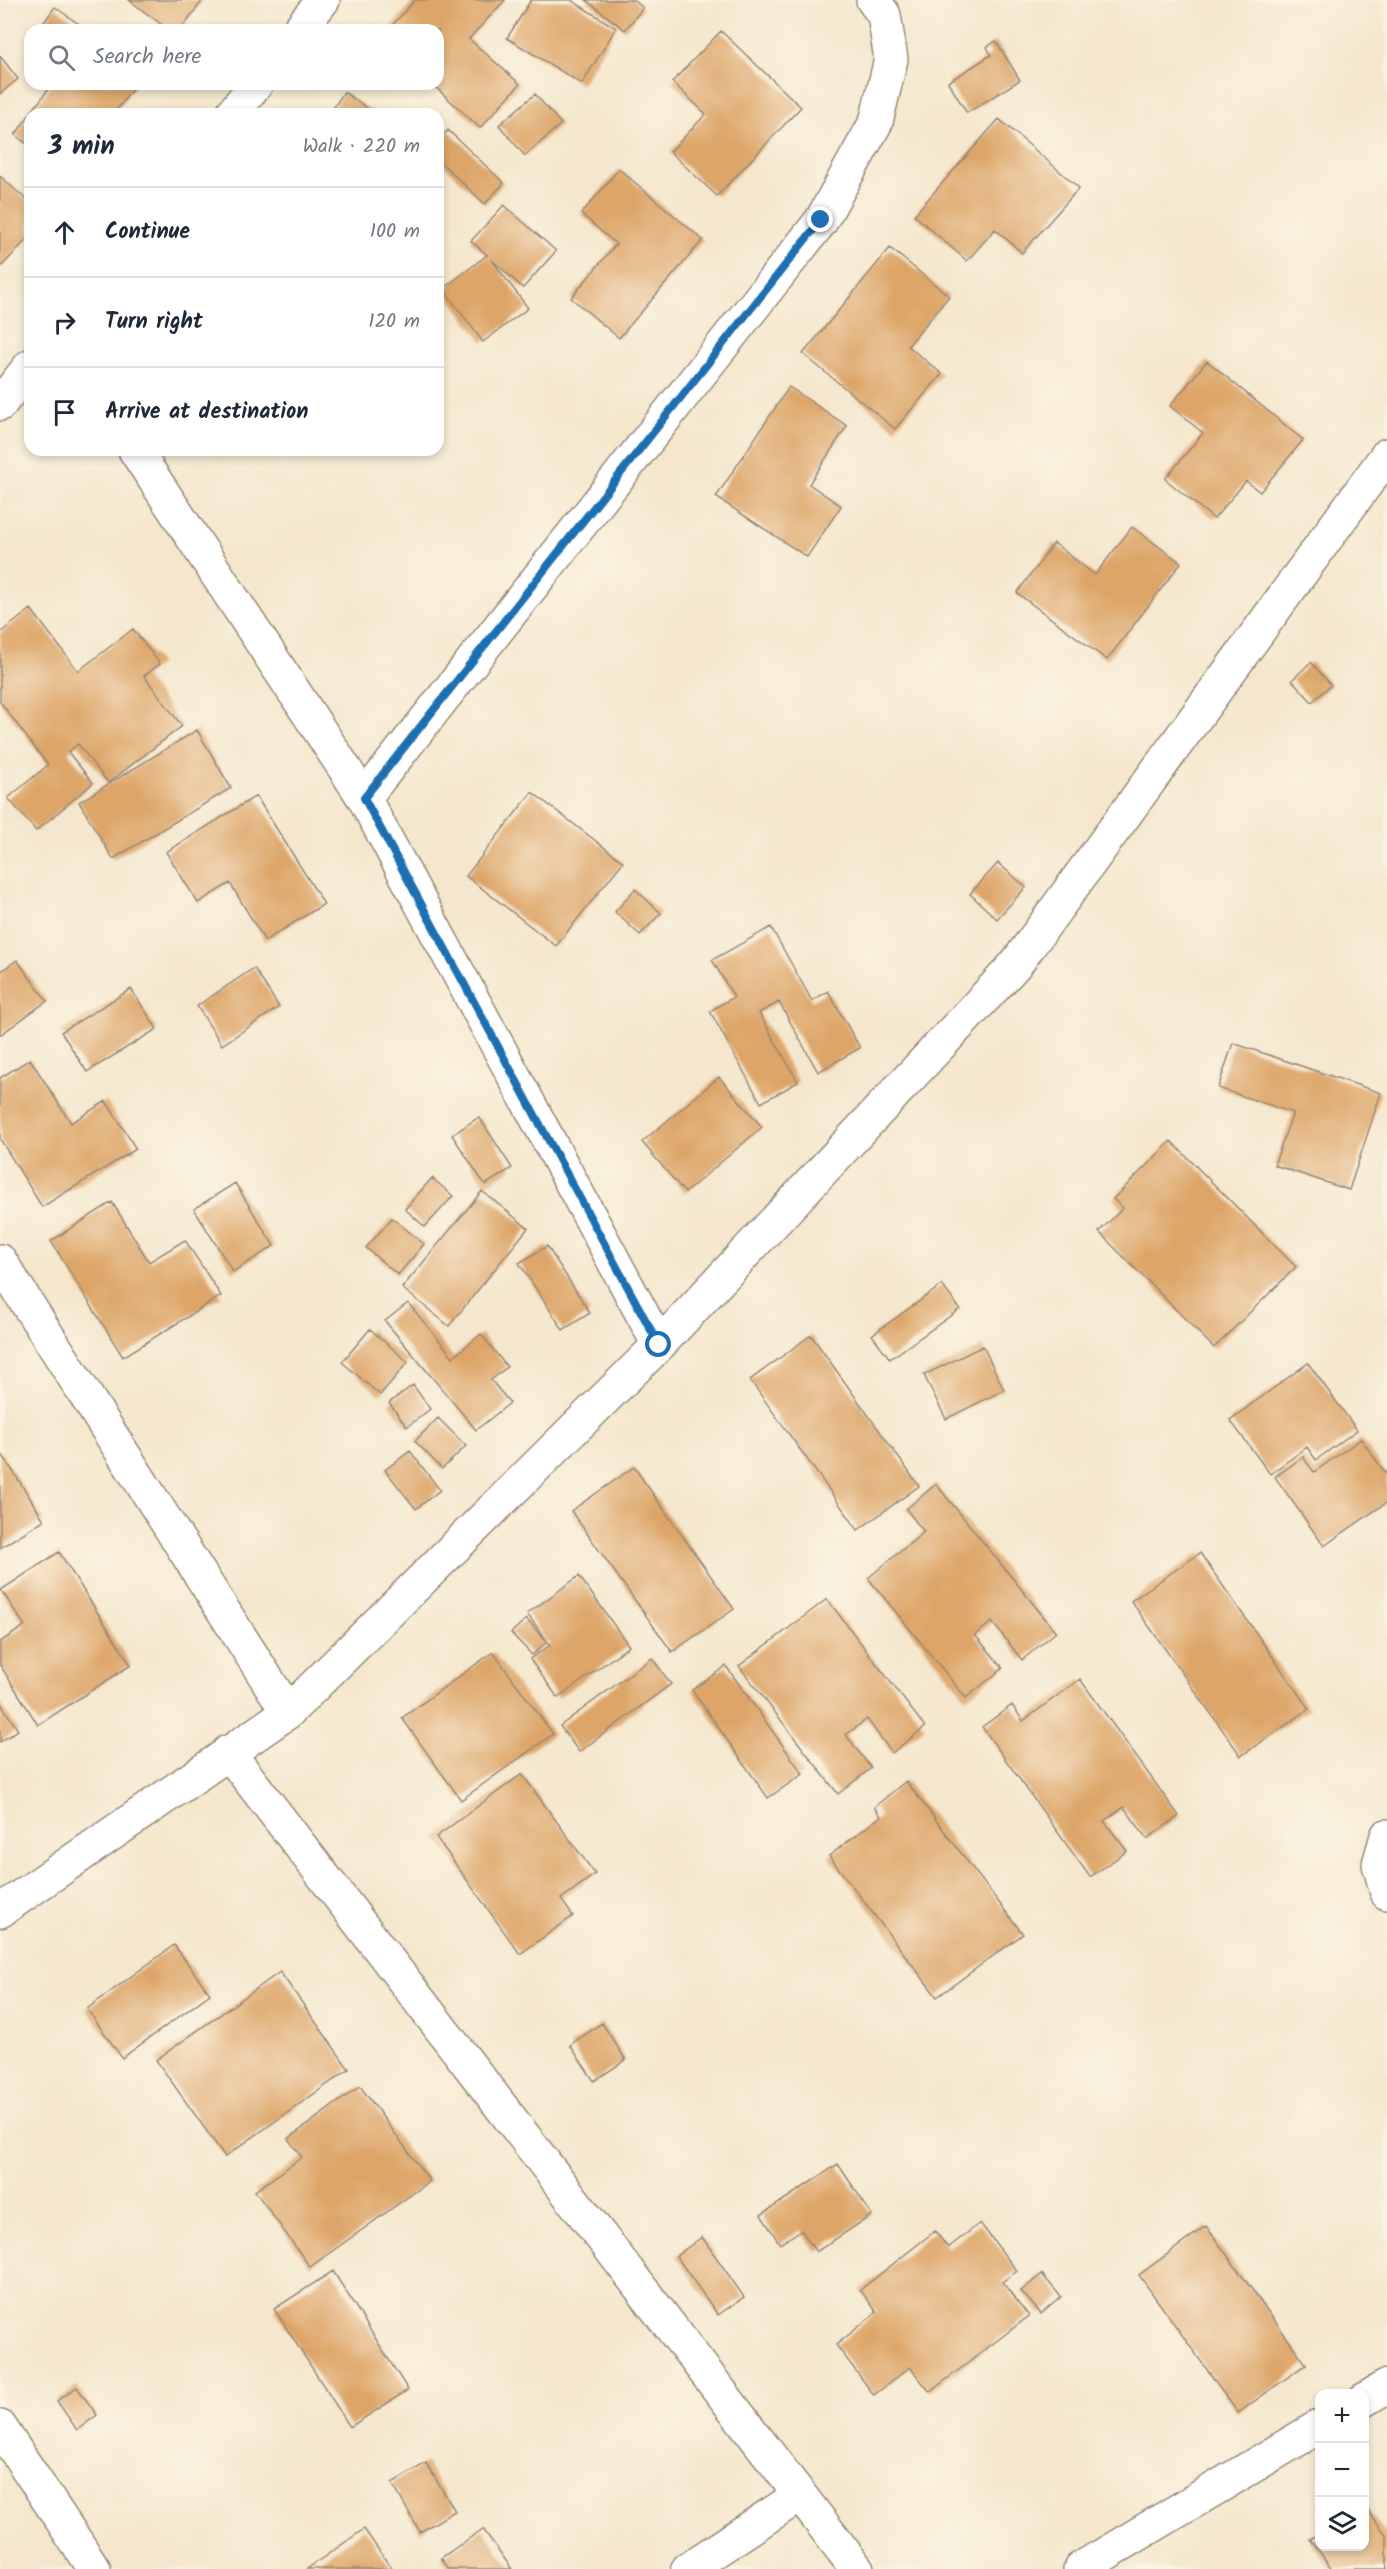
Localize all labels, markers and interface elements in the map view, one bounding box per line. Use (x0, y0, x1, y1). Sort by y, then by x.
search box (24, 24, 444, 90)
text: Search here (93, 40, 201, 75)
icon: search (45, 41, 78, 74)
text: 3 min (48, 126, 115, 168)
text: Walk · 220 m (303, 131, 420, 163)
route end (807, 206, 833, 232)
text: Continue (105, 215, 190, 250)
icon: ahead (48, 216, 81, 249)
text: 100 m (370, 216, 420, 248)
text: Turn right (105, 305, 203, 340)
icon: right (48, 306, 81, 339)
text: 120 m (368, 306, 420, 338)
text: Arrive at destination (105, 395, 308, 430)
icon: arrive (48, 396, 81, 429)
route start (645, 1331, 671, 1357)
map controls (1315, 2389, 1369, 2551)
button: + (1315, 2389, 1369, 2443)
button: − (1315, 2443, 1369, 2497)
button: layers (1315, 2497, 1369, 2551)

